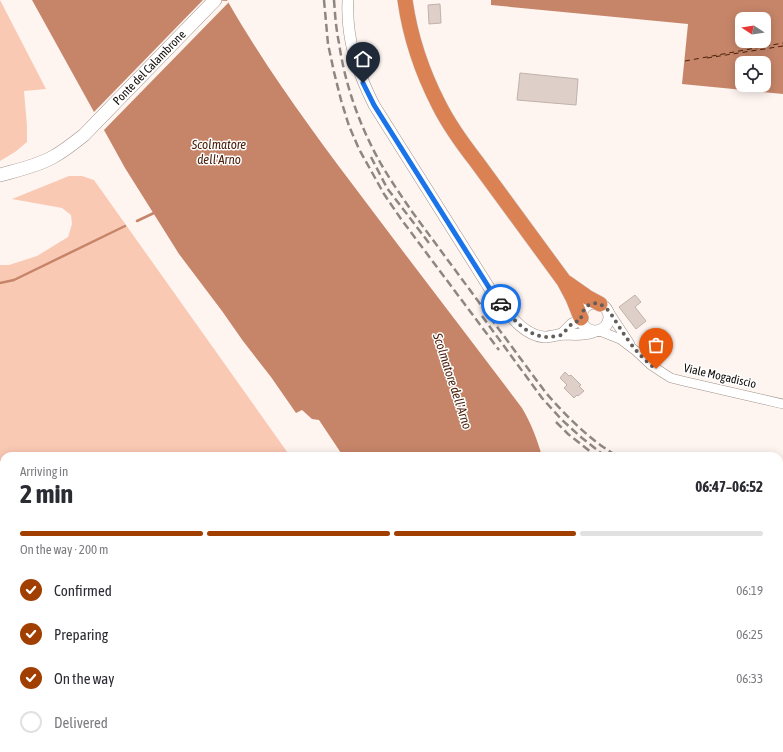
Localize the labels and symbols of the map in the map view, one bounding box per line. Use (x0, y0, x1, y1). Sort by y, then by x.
north arrow (735, 12, 771, 48)
street label: Ponte del Calambrone (110, 28, 189, 108)
pin (346, 42, 380, 83)
water label: Scolmatore dell'Arno (191, 137, 246, 167)
courier (481, 284, 521, 324)
pin (639, 328, 673, 369)
water label: Scolmatore dell'Arno (430, 330, 475, 431)
street label: Viale Mogadiscio (682, 361, 758, 391)

